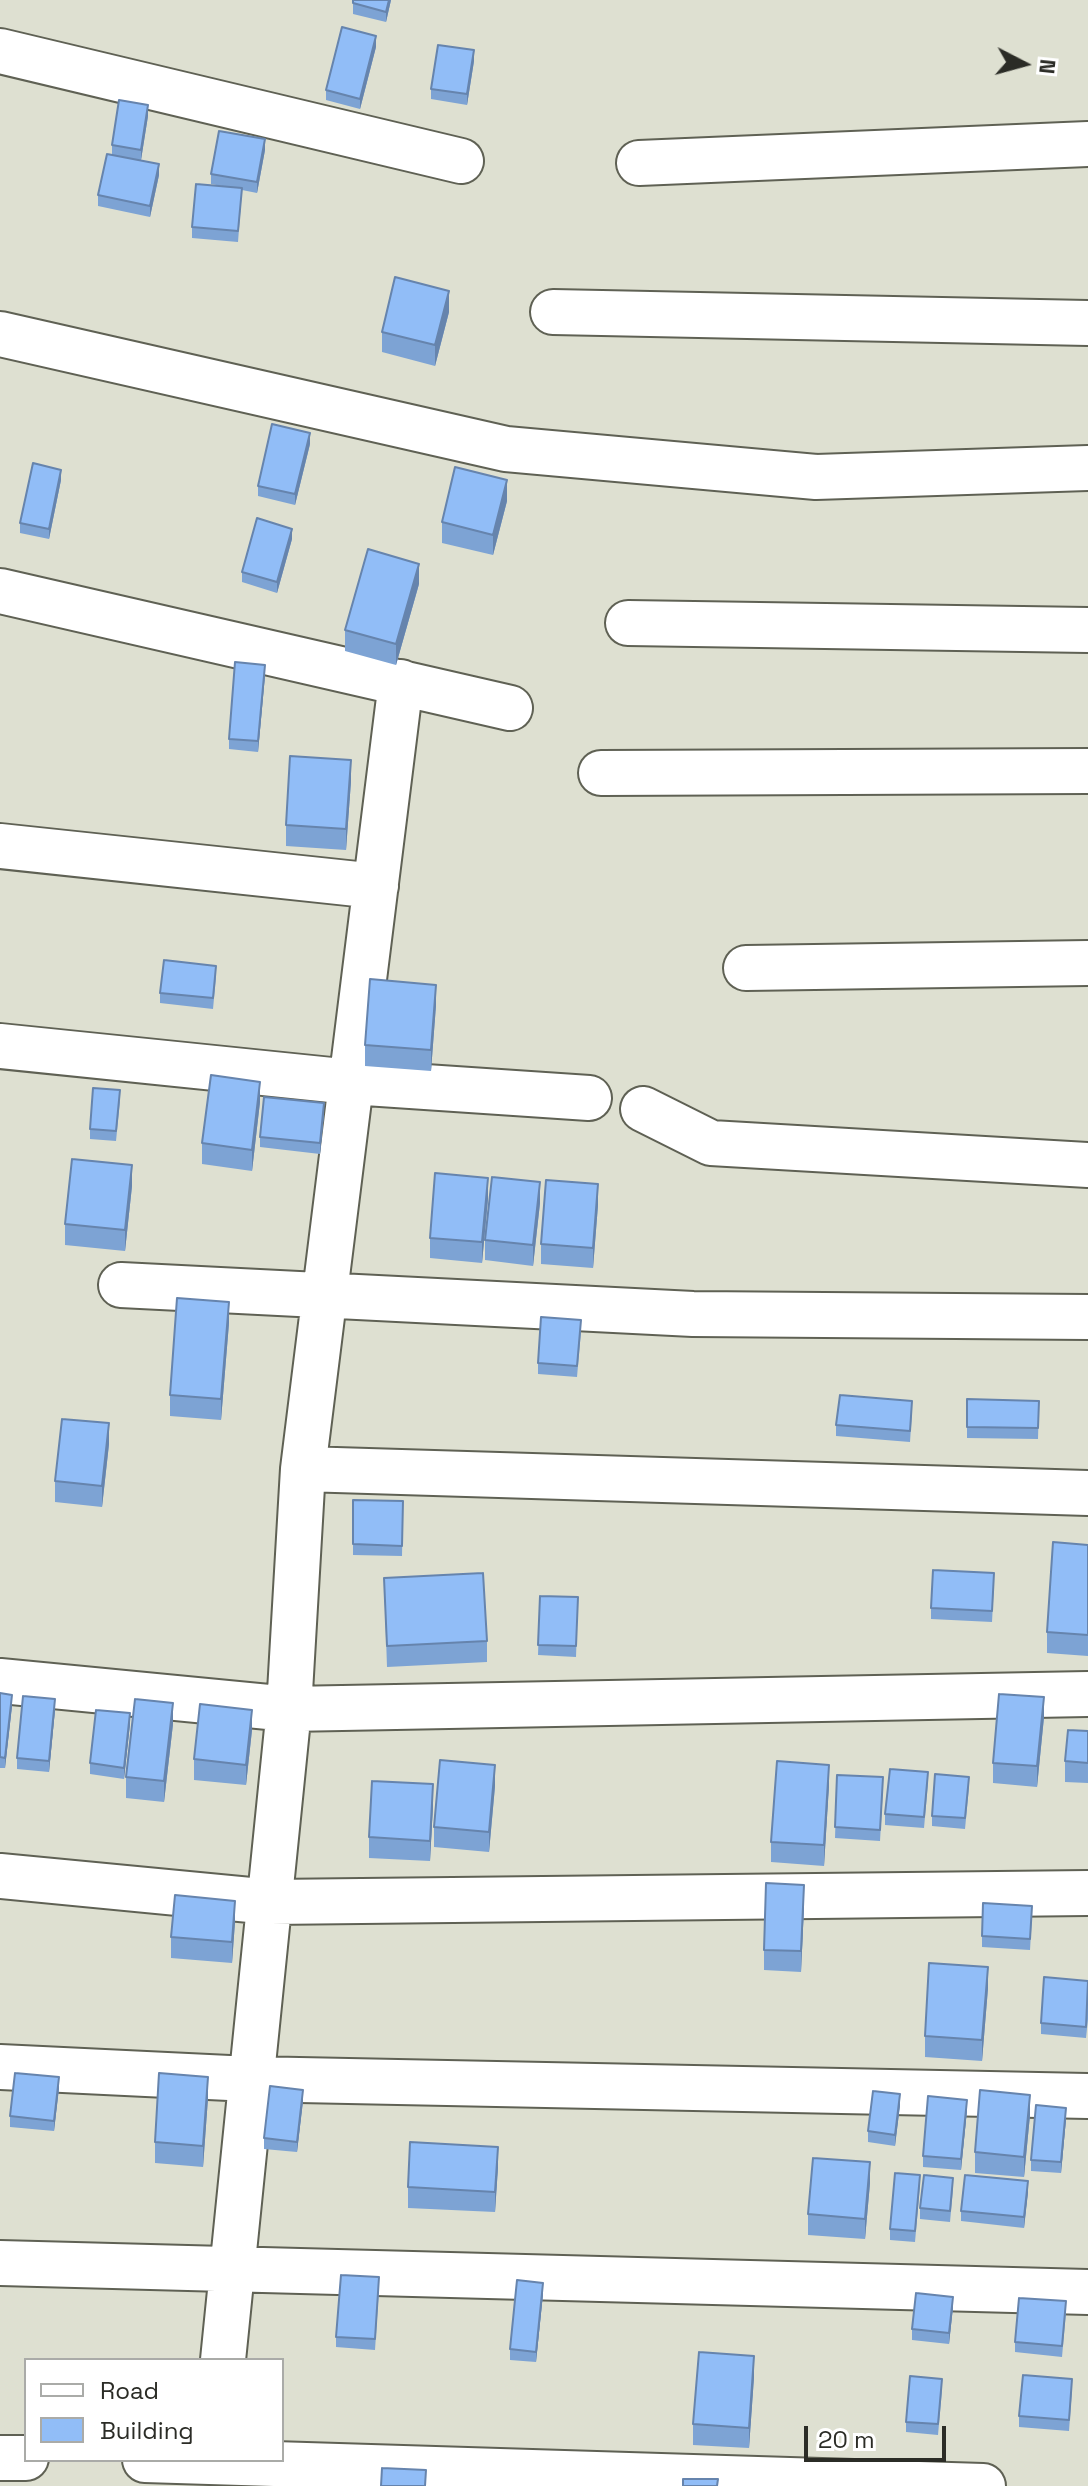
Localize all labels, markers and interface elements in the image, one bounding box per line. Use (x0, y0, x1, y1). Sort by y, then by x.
north arrow (984, 24, 1064, 104)
text: N (1033, 58, 1063, 75)
legend (24, 2358, 284, 2462)
text: Road (100, 2375, 159, 2406)
scale bar (808, 2410, 950, 2460)
text: Building (100, 2415, 194, 2446)
text: 20 m (818, 2424, 875, 2455)

